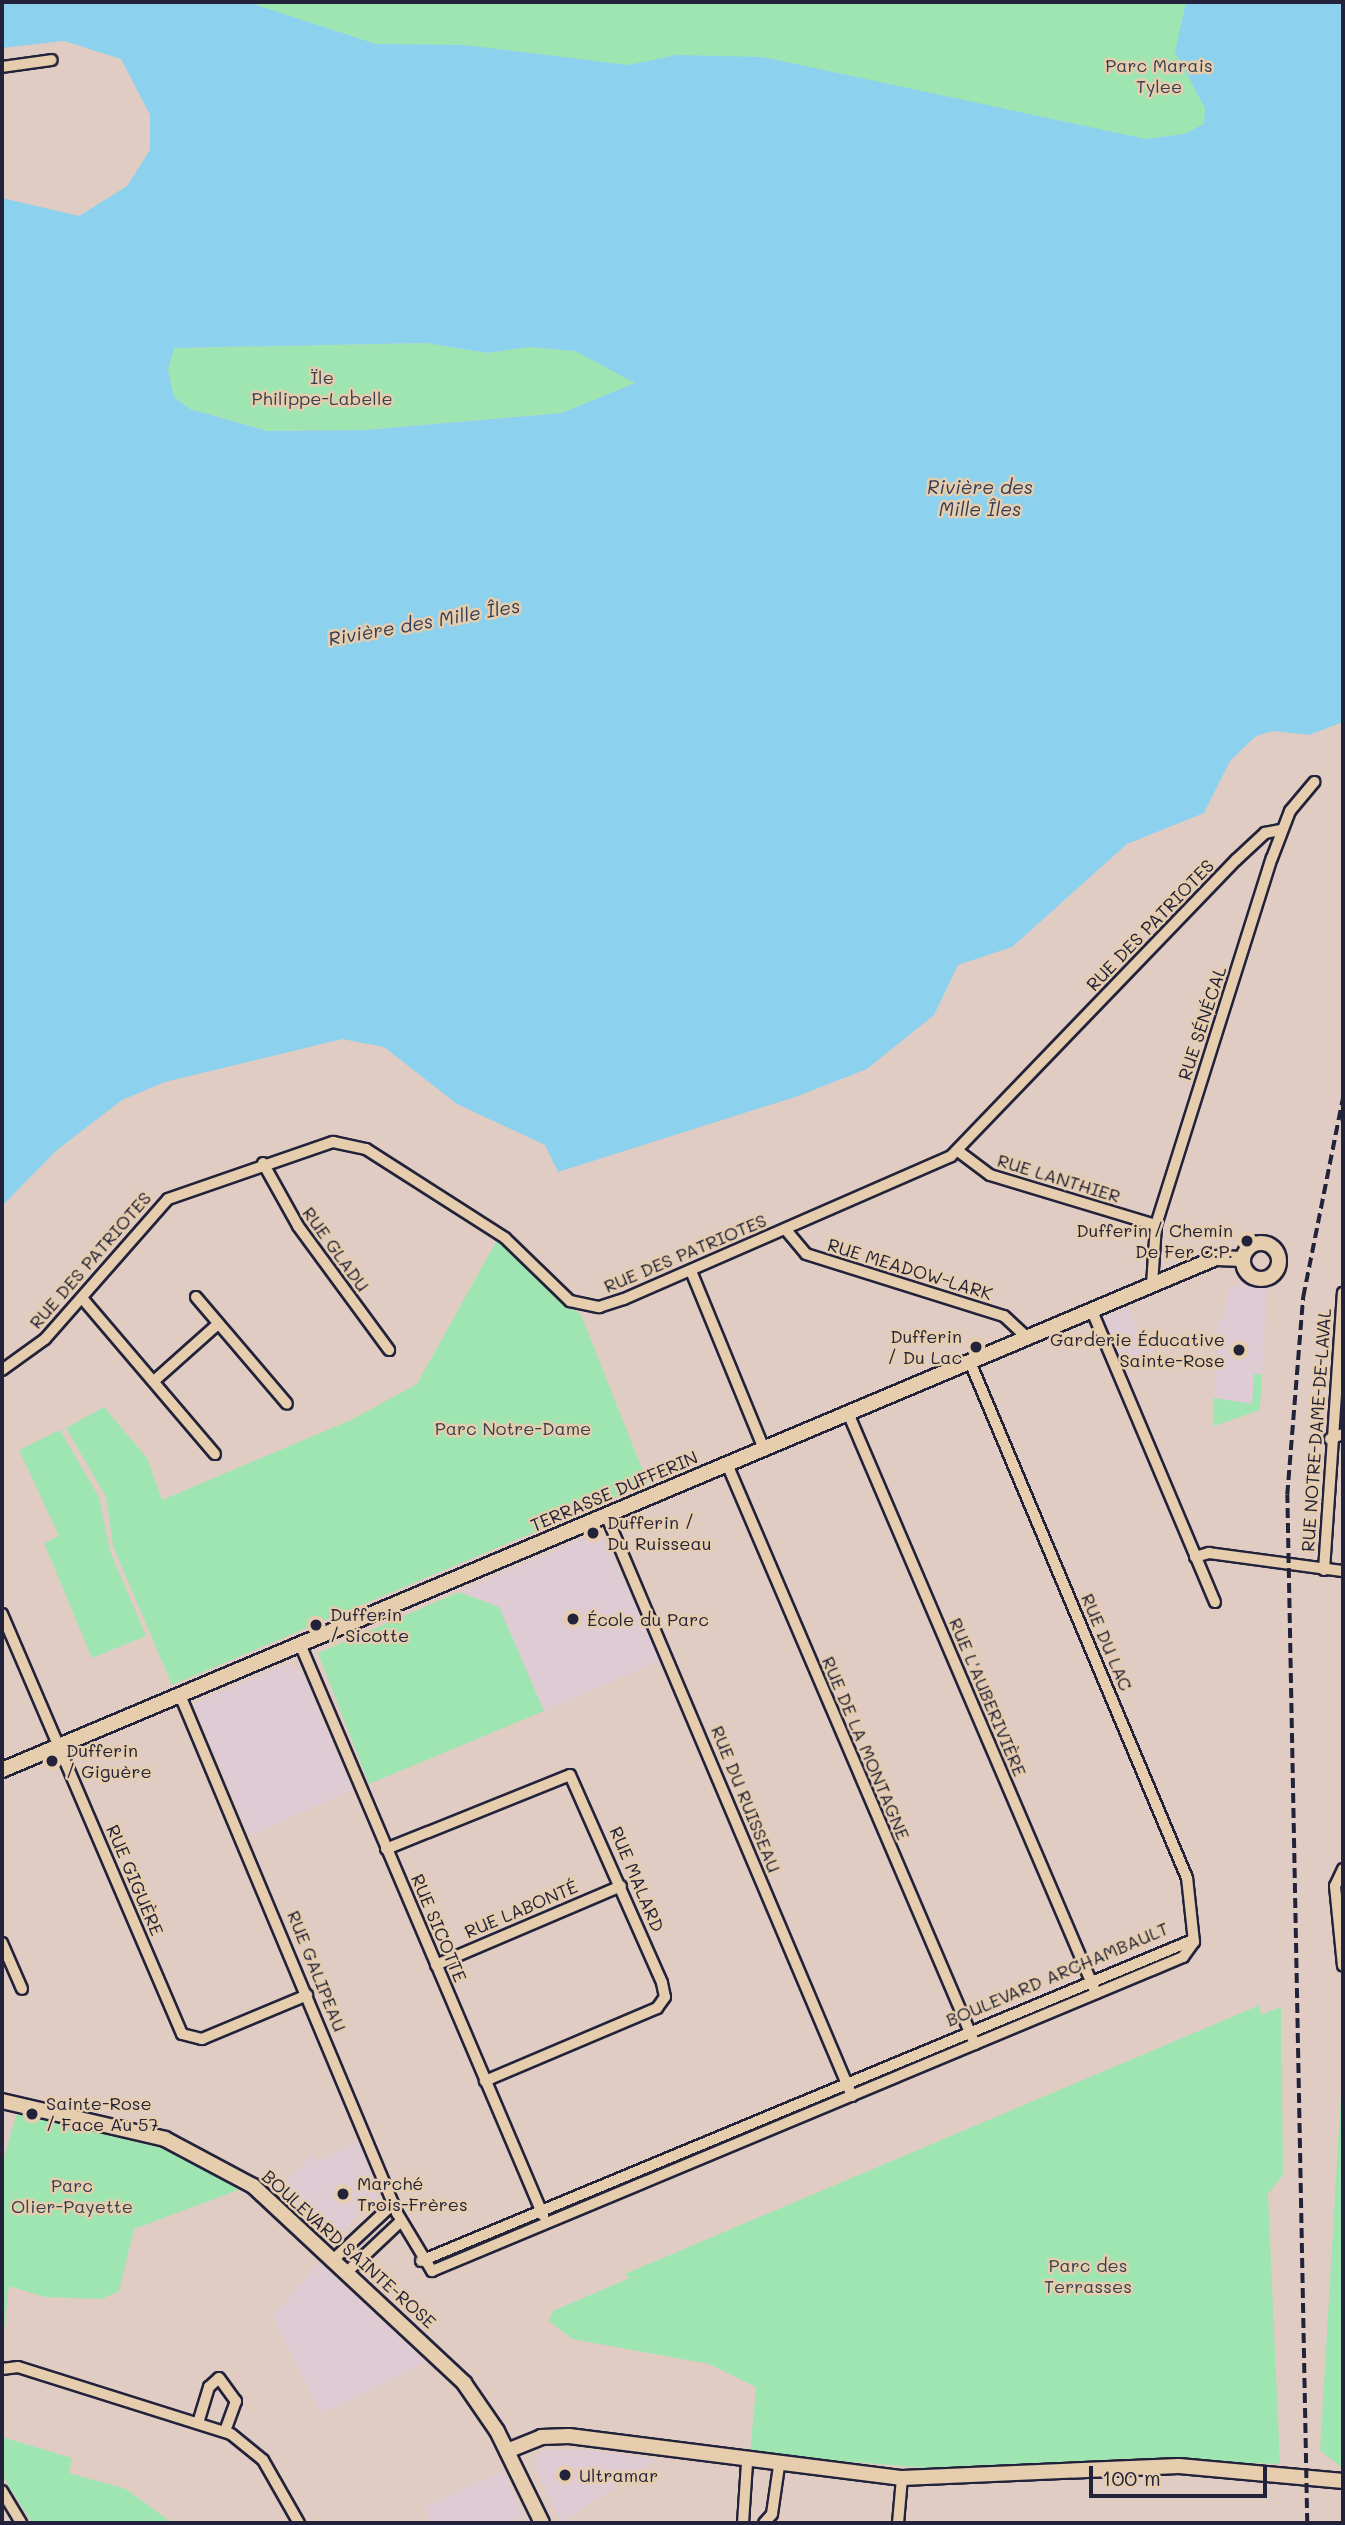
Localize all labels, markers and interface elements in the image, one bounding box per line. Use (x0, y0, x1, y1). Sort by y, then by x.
park label: Parc Marais Tylee (1105, 55, 1213, 98)
park label: Ïle Philippe-Labelle (251, 367, 393, 410)
water label: Rivière des Mille Îles (927, 476, 1033, 520)
water label: Rivière des Mille Îles (326, 594, 522, 650)
street label: RUE DES PATRIOTES (1082, 855, 1218, 995)
street label: RUE SÉNÉCAL (1173, 963, 1231, 1083)
street label: RUE LANTHIER (995, 1149, 1123, 1207)
street label: RUE DES PATRIOTES (25, 1187, 155, 1333)
street label: RUE GLADU (298, 1203, 374, 1295)
street label: RUE DES PATRIOTES (601, 1209, 769, 1297)
place label: Dufferin / Chemin De Fer C.P. (1076, 1220, 1233, 1262)
marker: Dufferin / Chemin De Fer C.P. (1239, 1233, 1255, 1249)
street label: RUE MEADOW-LARK (825, 1234, 995, 1304)
street label: RUE NOTRE-DAME-DE-LAVAL (1297, 1308, 1335, 1552)
place label: Dufferin / Du Lac (888, 1326, 962, 1368)
place label: Garderie Éducative Sainte-Rose (1050, 1329, 1225, 1372)
marker: Dufferin / Du Lac (968, 1339, 984, 1355)
marker: Garderie Éducative Sainte-Rose (1231, 1342, 1247, 1358)
park label: Parc Notre-Dame (435, 1417, 591, 1439)
street label: TERRASSE DUFFERIN (527, 1446, 701, 1536)
place label: Dufferin / Du Ruisseau (607, 1512, 712, 1554)
marker: Dufferin / Du Ruisseau (585, 1525, 601, 1541)
street label: RUE DU LAC (1077, 1590, 1137, 1694)
place label: Dufferin / Sicotte (330, 1604, 409, 1646)
place label: École du Parc (587, 1608, 709, 1630)
marker: École du Parc (565, 1611, 581, 1627)
street label: RUE L'AUBERIVIÈRE (945, 1615, 1031, 1779)
marker: Dufferin / Sicotte (308, 1617, 324, 1633)
street label: RUE DE LA MONTAGNE (818, 1653, 914, 1843)
street label: RUE DU RUISSEAU (707, 1723, 785, 1875)
place label: Dufferin / Giguère (66, 1740, 152, 1782)
marker: Dufferin / Giguère (44, 1753, 60, 1769)
street label: RUE GIGUÈRE (102, 1821, 168, 1939)
street label: RUE MALARD (605, 1823, 669, 1935)
street label: RUE SICOTTE (407, 1871, 471, 1985)
street label: RUE LABONTÉ (461, 1875, 581, 1943)
street label: RUE GALIPEAU (283, 1907, 351, 2035)
street label: BOULEVARD ARCHAMBAULT (942, 1917, 1172, 2031)
place label: Sainte-Rose / Face Au 57 (46, 2093, 159, 2136)
marker: Sainte-Rose / Face Au 57 (24, 2106, 40, 2122)
street label: BOULEVARD SAINTE-ROSE (258, 2165, 440, 2333)
place label: Marché Trois-Frères (357, 2173, 468, 2216)
park label: Parc Olier-Payette (11, 2175, 133, 2218)
marker: Marché Trois-Frères (335, 2186, 351, 2202)
park label: Parc des Terrasses (1044, 2255, 1132, 2298)
scale bar (1093, 2452, 1272, 2496)
place label: Ultramar (579, 2464, 658, 2486)
text: 100 m (1102, 2464, 1161, 2491)
marker: Ultramar (557, 2467, 573, 2483)

